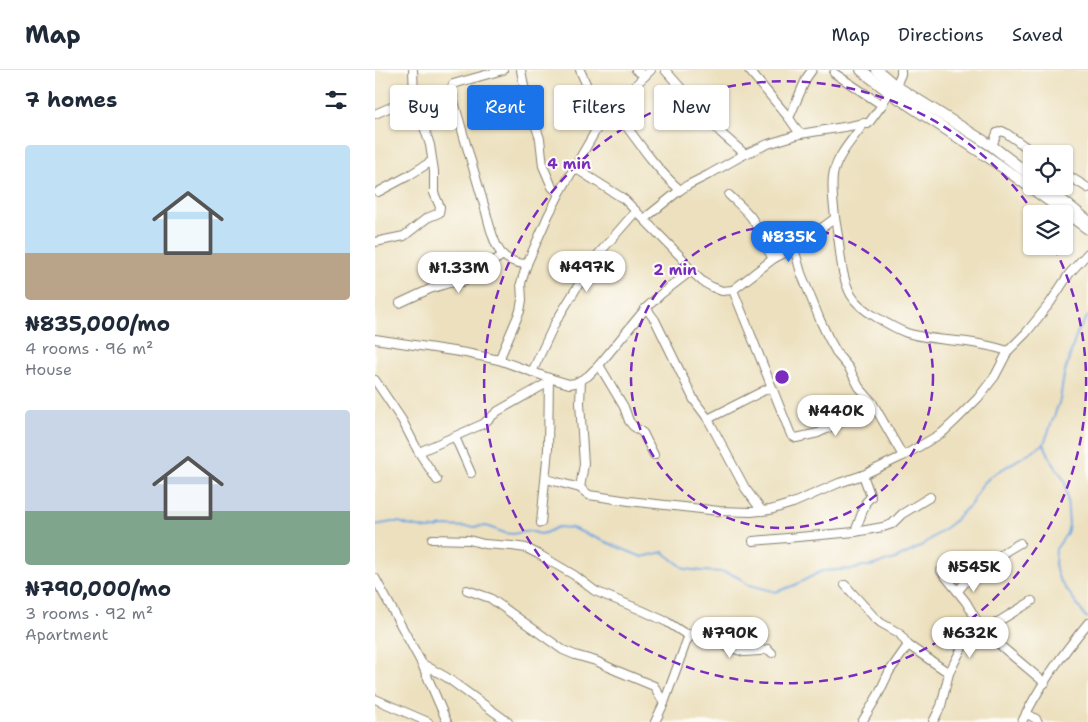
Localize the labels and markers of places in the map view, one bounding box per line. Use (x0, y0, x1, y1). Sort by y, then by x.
pin: ₦835K (754, 220, 824, 263)
pin: ₦497K (552, 250, 622, 293)
pin: ₦1.33M (418, 252, 500, 294)
centre of rings (773, 368, 791, 386)
pin: ₦440K (801, 394, 871, 437)
pin: ₦545K (939, 550, 1009, 593)
pin: ₦790K (695, 616, 765, 659)
pin: ₦632K (935, 616, 1005, 659)

